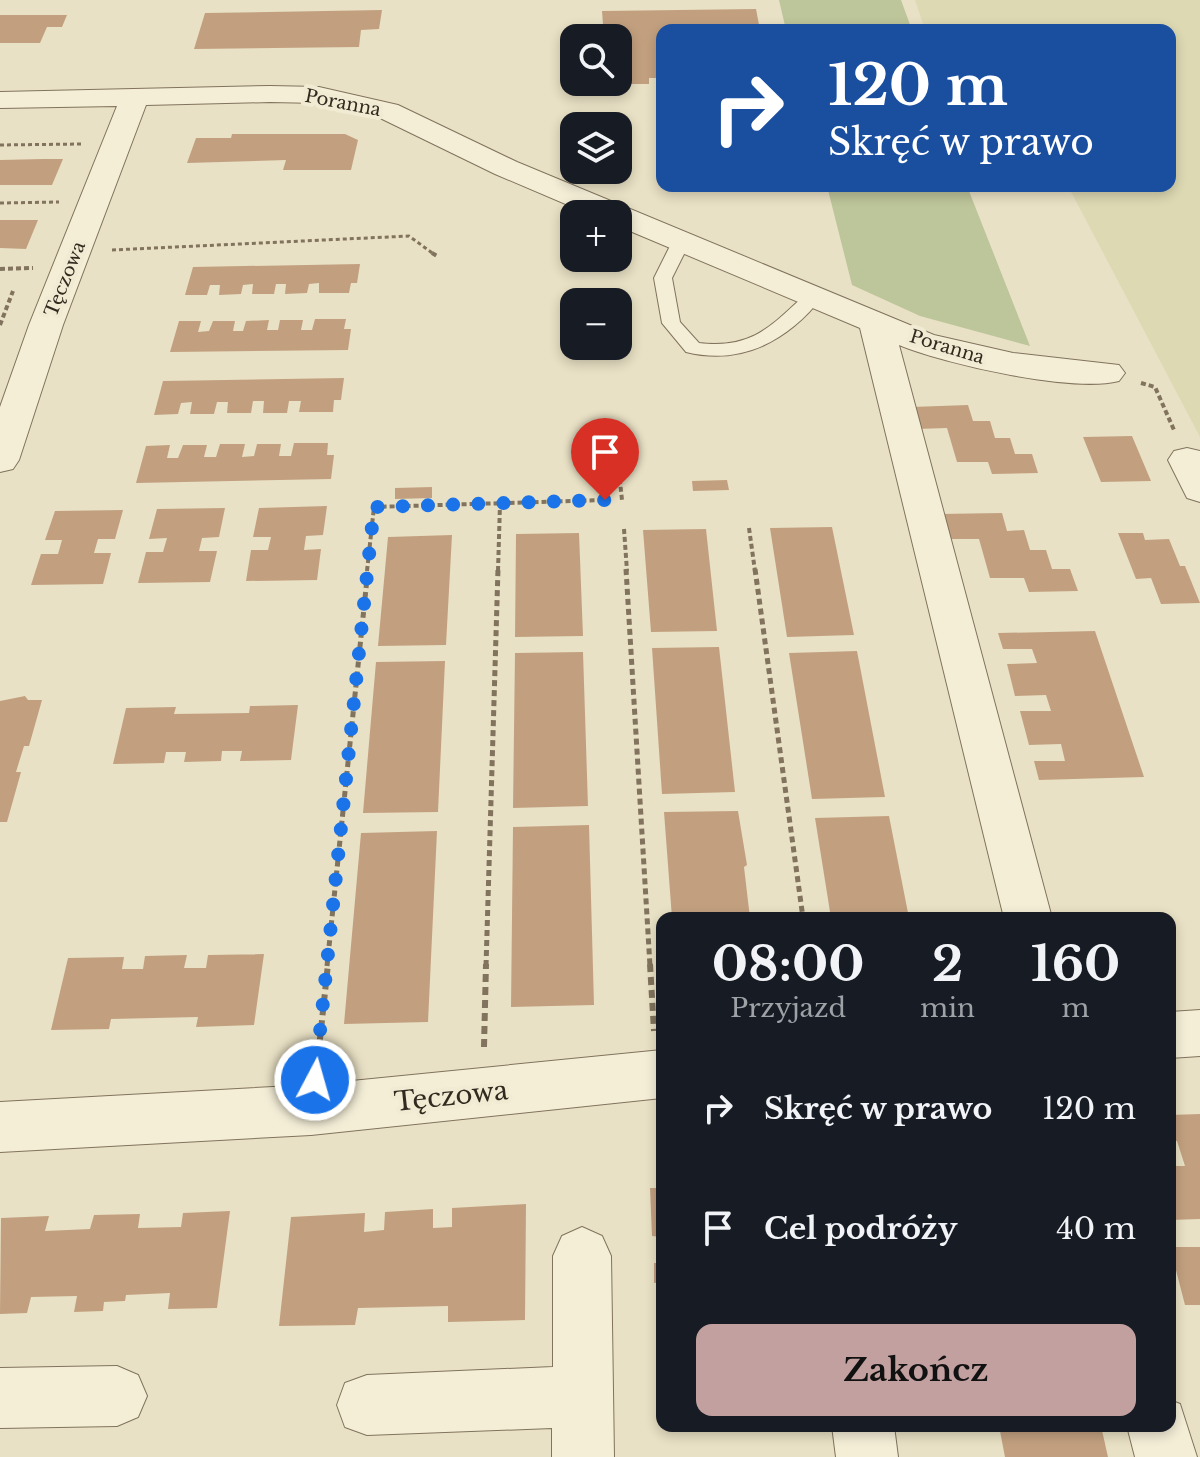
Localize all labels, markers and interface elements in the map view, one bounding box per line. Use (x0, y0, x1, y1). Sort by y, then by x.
map controls (560, 24, 632, 360)
button: search (560, 24, 632, 96)
text: 120 m (828, 51, 1008, 120)
icon: right (696, 56, 800, 160)
street label: Poranna (303, 85, 383, 121)
button: layers (560, 112, 632, 184)
text: Skręć w prawo (828, 120, 1094, 165)
button: + (560, 200, 632, 272)
street label: Tęczowa (40, 238, 90, 320)
button: − (560, 288, 632, 360)
street label: Poranna (907, 325, 987, 369)
pin (571, 418, 639, 500)
icon: arrive (583, 430, 627, 474)
text: 08:00 (712, 934, 865, 994)
text: 2 (932, 934, 963, 994)
text: 160 (1031, 934, 1120, 994)
text: Przyjazd (730, 992, 846, 1024)
text: min (920, 992, 975, 1024)
text: m (1062, 992, 1089, 1024)
position arrow (273, 1038, 357, 1122)
street label: Tęczowa (393, 1074, 510, 1118)
icon: right (696, 1086, 740, 1130)
text: Skręć w prawo (764, 1090, 992, 1127)
text: 120 m (1042, 1090, 1136, 1127)
icon: arrive (696, 1206, 740, 1250)
text: Cel podróży (764, 1210, 957, 1247)
text: 40 m (1056, 1210, 1136, 1247)
button: Zakończ (696, 1324, 1136, 1416)

